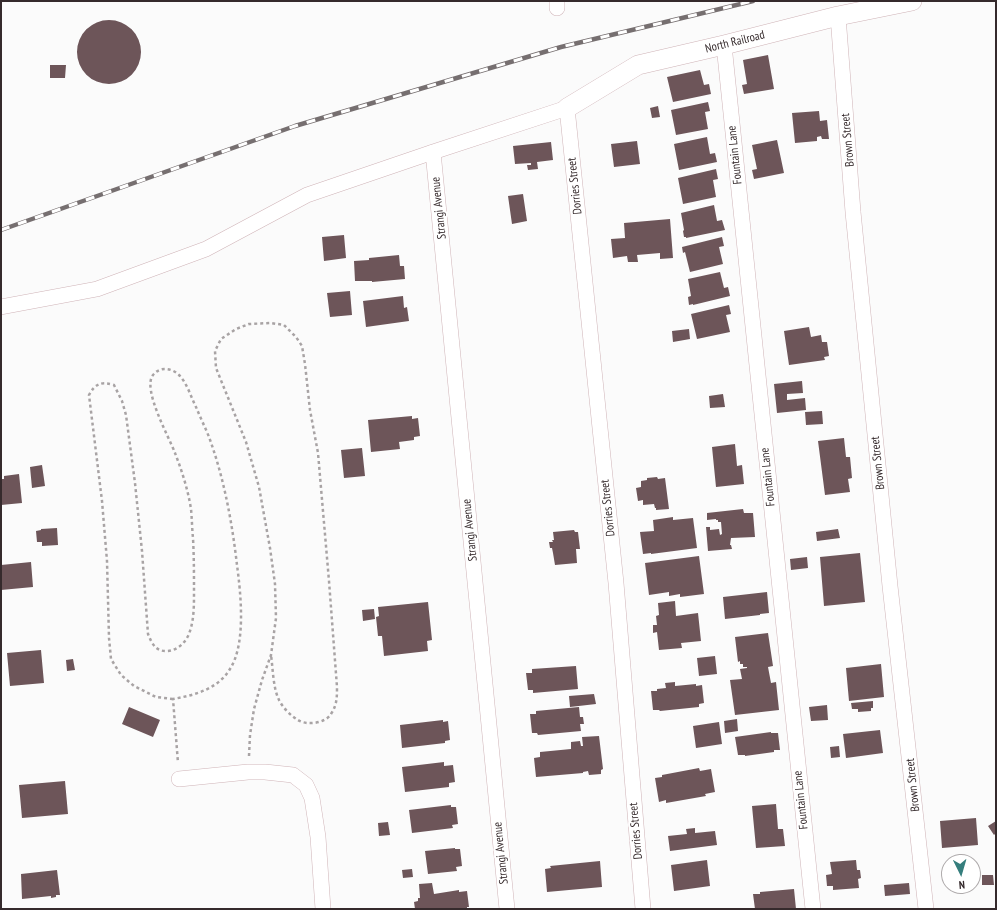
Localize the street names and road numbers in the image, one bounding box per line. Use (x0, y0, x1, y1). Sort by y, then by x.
street label: North Railroad (704, 28, 766, 56)
street label: Brown Street (838, 113, 858, 167)
street label: Fountain Lane (725, 125, 745, 185)
street label: Dorries Street (565, 157, 585, 215)
street label: Strangi Avenue (429, 176, 449, 240)
street label: Brown Street (868, 436, 888, 490)
street label: Fountain Lane (758, 447, 778, 507)
street label: Dorries Street (598, 479, 618, 537)
street label: Strangi Avenue (460, 498, 480, 562)
street label: Brown Street (903, 758, 923, 812)
street label: Fountain Lane (791, 770, 811, 830)
street label: Dorries Street (626, 802, 646, 860)
street label: Strangi Avenue (491, 821, 511, 885)

